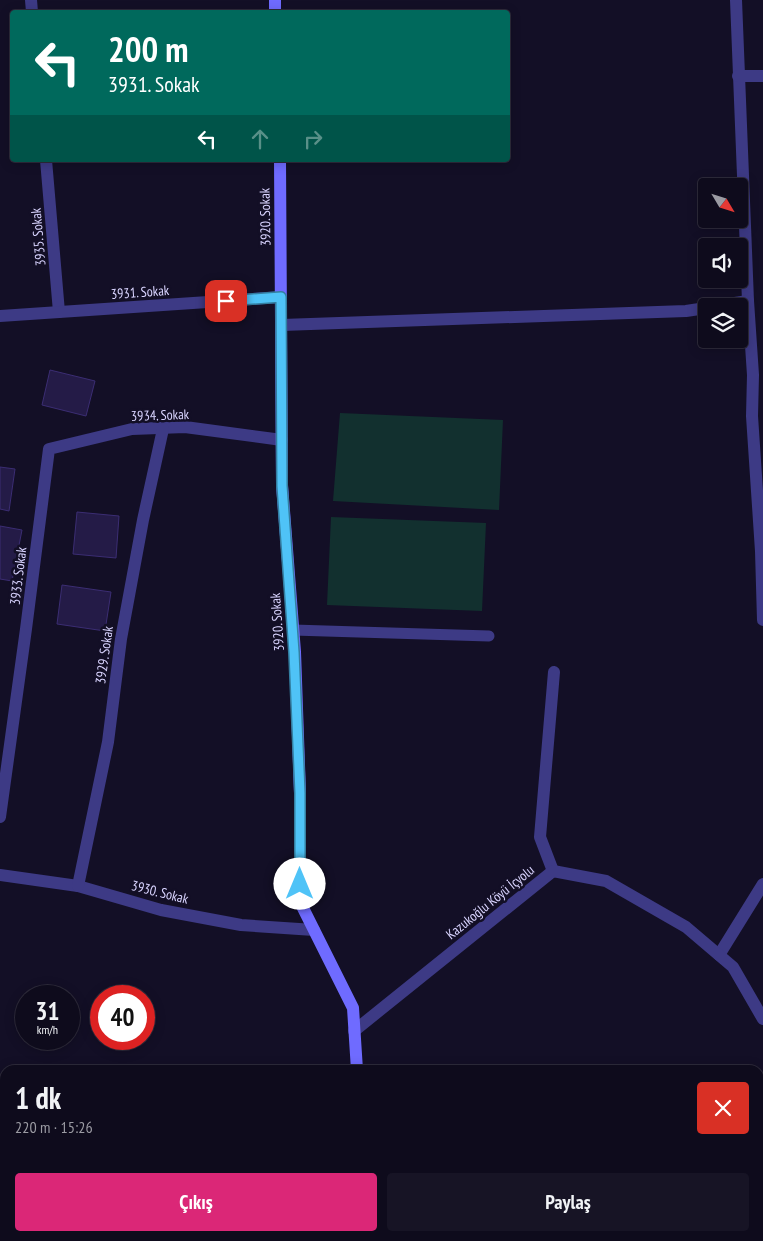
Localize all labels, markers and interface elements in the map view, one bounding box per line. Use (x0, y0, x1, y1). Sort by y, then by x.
text: 200 m (108, 26, 189, 72)
icon: left (25, 30, 90, 95)
text: 3931. Sokak (108, 70, 200, 98)
icon: left (193, 125, 221, 153)
icon: ahead (246, 125, 274, 153)
icon: right (299, 125, 327, 153)
north arrow (698, 178, 748, 228)
map controls (698, 178, 748, 348)
street label: 3920. Sokak (255, 187, 275, 246)
street label: 3935. Sokak (26, 207, 50, 267)
button: sound (698, 238, 748, 288)
pin (205, 280, 247, 322)
street label: 3931. Sokak (110, 281, 170, 303)
icon: arrive (212, 287, 240, 315)
button: layers (698, 298, 748, 348)
street label: 3934. Sokak (131, 405, 190, 425)
street label: 3933. Sokak (6, 545, 31, 606)
street label: 3920. Sokak (266, 592, 288, 652)
street label: 3929. Sokak (91, 624, 117, 685)
position arrow (273, 857, 325, 909)
street label: Kazukoğlu Köyü İçyolu (442, 861, 538, 943)
street label: 3930. Sokak (130, 876, 191, 908)
speed limit sign: 40 (90, 985, 155, 1050)
text: 31 (36, 995, 59, 1027)
text: km/h (37, 1022, 58, 1037)
text: 1 dk (15, 1078, 61, 1117)
button: close (697, 1082, 749, 1134)
text: 220 m · 15:26 (15, 1117, 93, 1137)
button: Çıkış (15, 1173, 377, 1231)
button: Paylaş (387, 1173, 749, 1231)

